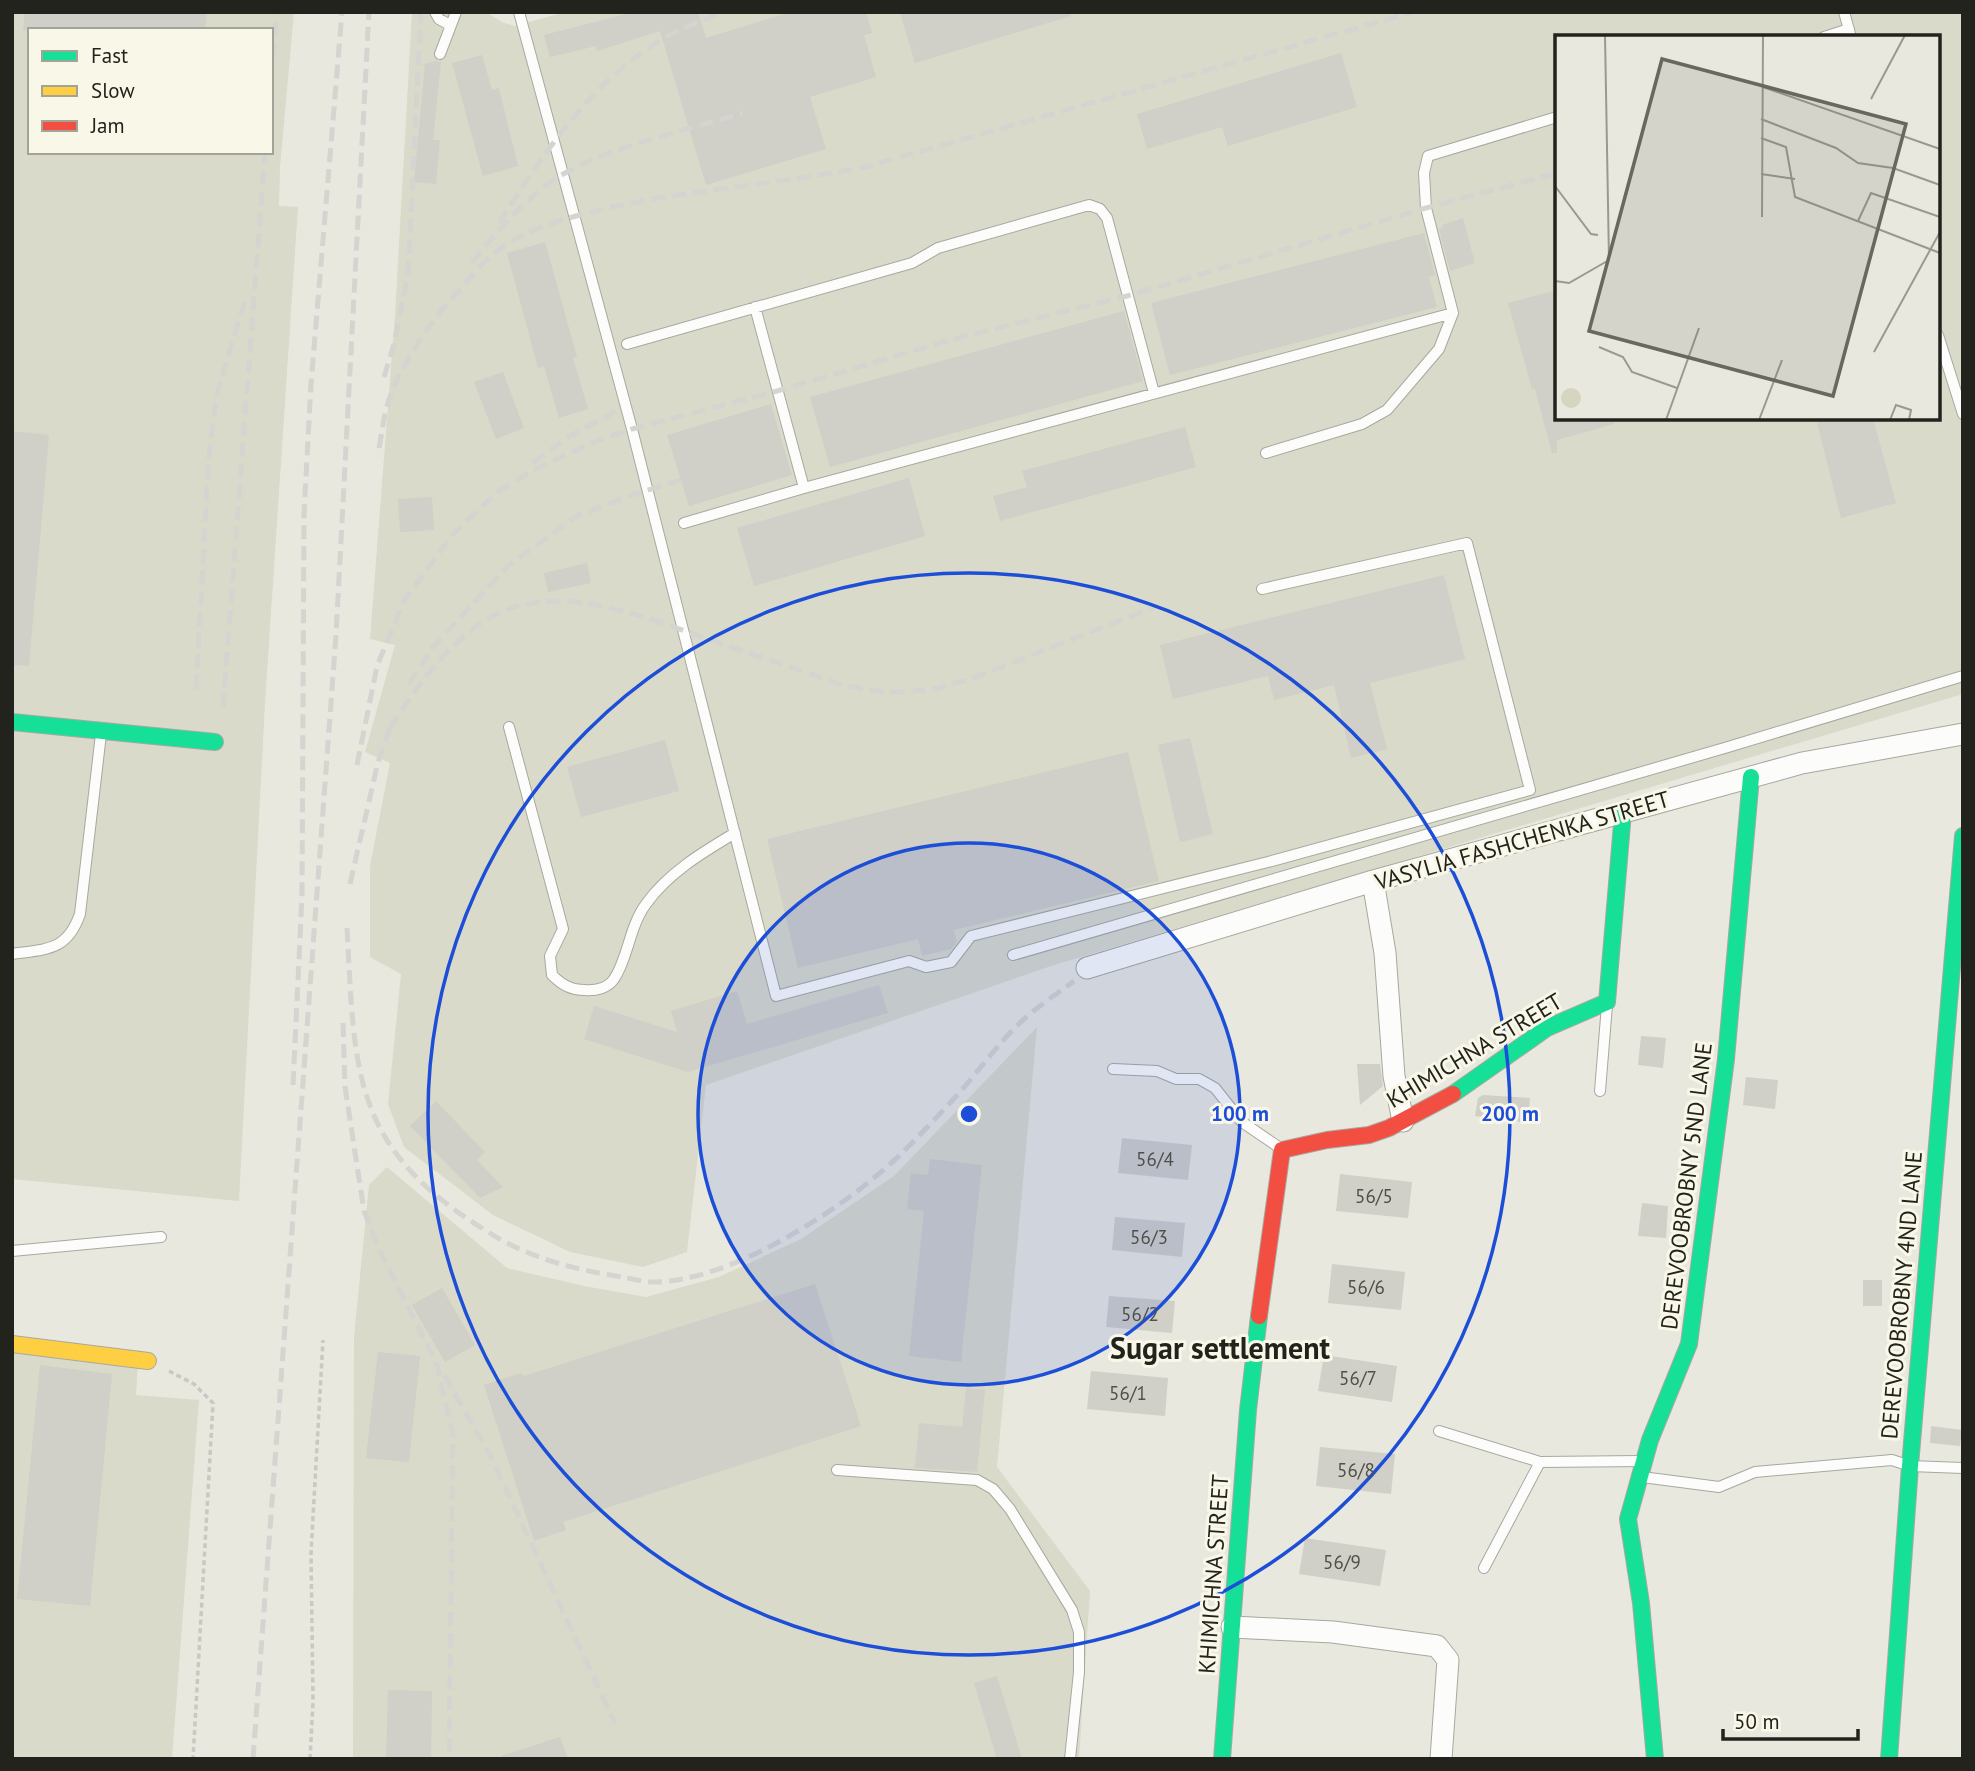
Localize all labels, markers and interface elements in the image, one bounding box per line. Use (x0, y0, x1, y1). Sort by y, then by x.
legend (28, 28, 273, 154)
inset map (1555, 35, 1940, 420)
text: Fast (91, 42, 128, 69)
text: Slow (91, 77, 135, 104)
text: Jam (90, 112, 125, 139)
street label: VASYLIA FASHCHENKA STREET (1370, 784, 1673, 896)
street label: KHIMICHNA STREET (1381, 986, 1567, 1114)
street label: DEREVOOBROBNY 5ND LANE (1654, 1041, 1718, 1331)
text: 100 m (1211, 1100, 1269, 1127)
text: 200 m (1481, 1100, 1539, 1127)
centre of rings (957, 1102, 981, 1126)
house number: 56/4 (1136, 1147, 1174, 1171)
street label: DEREVOOBROBNY 4ND LANE (1874, 1150, 1928, 1440)
house number: 56/5 (1355, 1184, 1393, 1208)
house number: 56/3 (1130, 1225, 1168, 1249)
house number: 56/6 (1347, 1275, 1385, 1299)
house number: 56/2 (1121, 1302, 1159, 1326)
district label: Sugar settlement (1110, 1328, 1331, 1367)
house number: 56/7 (1339, 1366, 1377, 1390)
house number: 56/1 (1109, 1381, 1147, 1405)
house number: 56/8 (1337, 1458, 1375, 1482)
street label: KHIMICHNA STREET (1192, 1473, 1234, 1675)
house number: 56/9 (1323, 1550, 1361, 1574)
scale bar (1723, 1698, 1858, 1742)
text: 50 m (1734, 1708, 1780, 1735)

